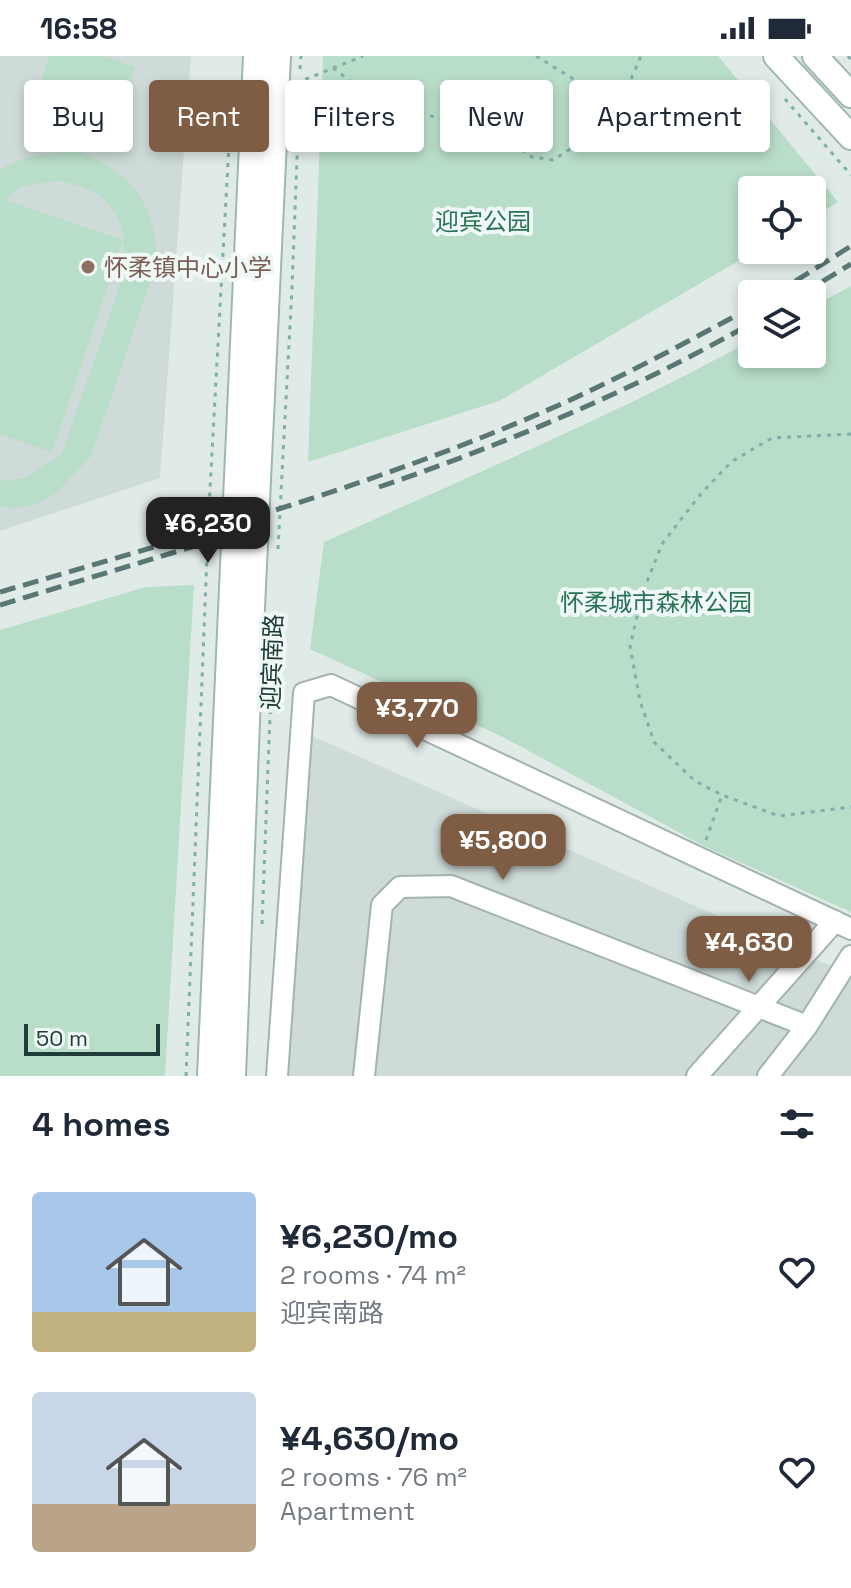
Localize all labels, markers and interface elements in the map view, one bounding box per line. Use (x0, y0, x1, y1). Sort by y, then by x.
text: 16:58 (40, 9, 117, 48)
chip: Buy (24, 80, 133, 152)
chip: Rent (149, 80, 269, 152)
chip: Filters (285, 80, 424, 152)
chip: New (440, 80, 553, 152)
chip: Apartment (569, 80, 770, 152)
map controls (738, 176, 826, 368)
button: locate (738, 176, 826, 264)
park label: 迎宾公园 (435, 206, 531, 237)
place label: 怀柔镇中心小学 (104, 252, 272, 283)
marker: 怀柔镇中心小学 (79, 258, 97, 276)
button: layers (738, 280, 826, 368)
pin: ¥6,230 (143, 497, 273, 565)
text: ¥6,230 (164, 506, 252, 540)
park label: 怀柔城市森林公园 (560, 587, 752, 618)
street label: 迎宾南路 (255, 613, 289, 711)
pin: ¥3,770 (352, 682, 482, 750)
text: ¥3,770 (375, 691, 459, 725)
pin: ¥5,800 (438, 814, 568, 882)
text: ¥5,800 (459, 823, 547, 857)
pin: ¥4,630 (684, 916, 814, 984)
text: ¥4,630 (705, 925, 793, 959)
scale bar (24, 1020, 160, 1056)
text: 50 m (36, 1024, 88, 1052)
icon: filters (775, 1102, 819, 1146)
text: 4 homes (32, 1103, 170, 1146)
text: ¥6,230/mo (280, 1215, 458, 1258)
icon: home (96, 1224, 192, 1320)
icon: heart (775, 1250, 819, 1294)
text: 2 rooms · 74 m² (280, 1258, 466, 1292)
text: 迎宾南路 (280, 1296, 384, 1330)
text: ¥4,630/mo (280, 1417, 459, 1460)
icon: home (96, 1424, 192, 1520)
icon: heart (775, 1450, 819, 1494)
text: 2 rooms · 76 m² (280, 1460, 467, 1494)
text: Apartment (280, 1494, 415, 1528)

